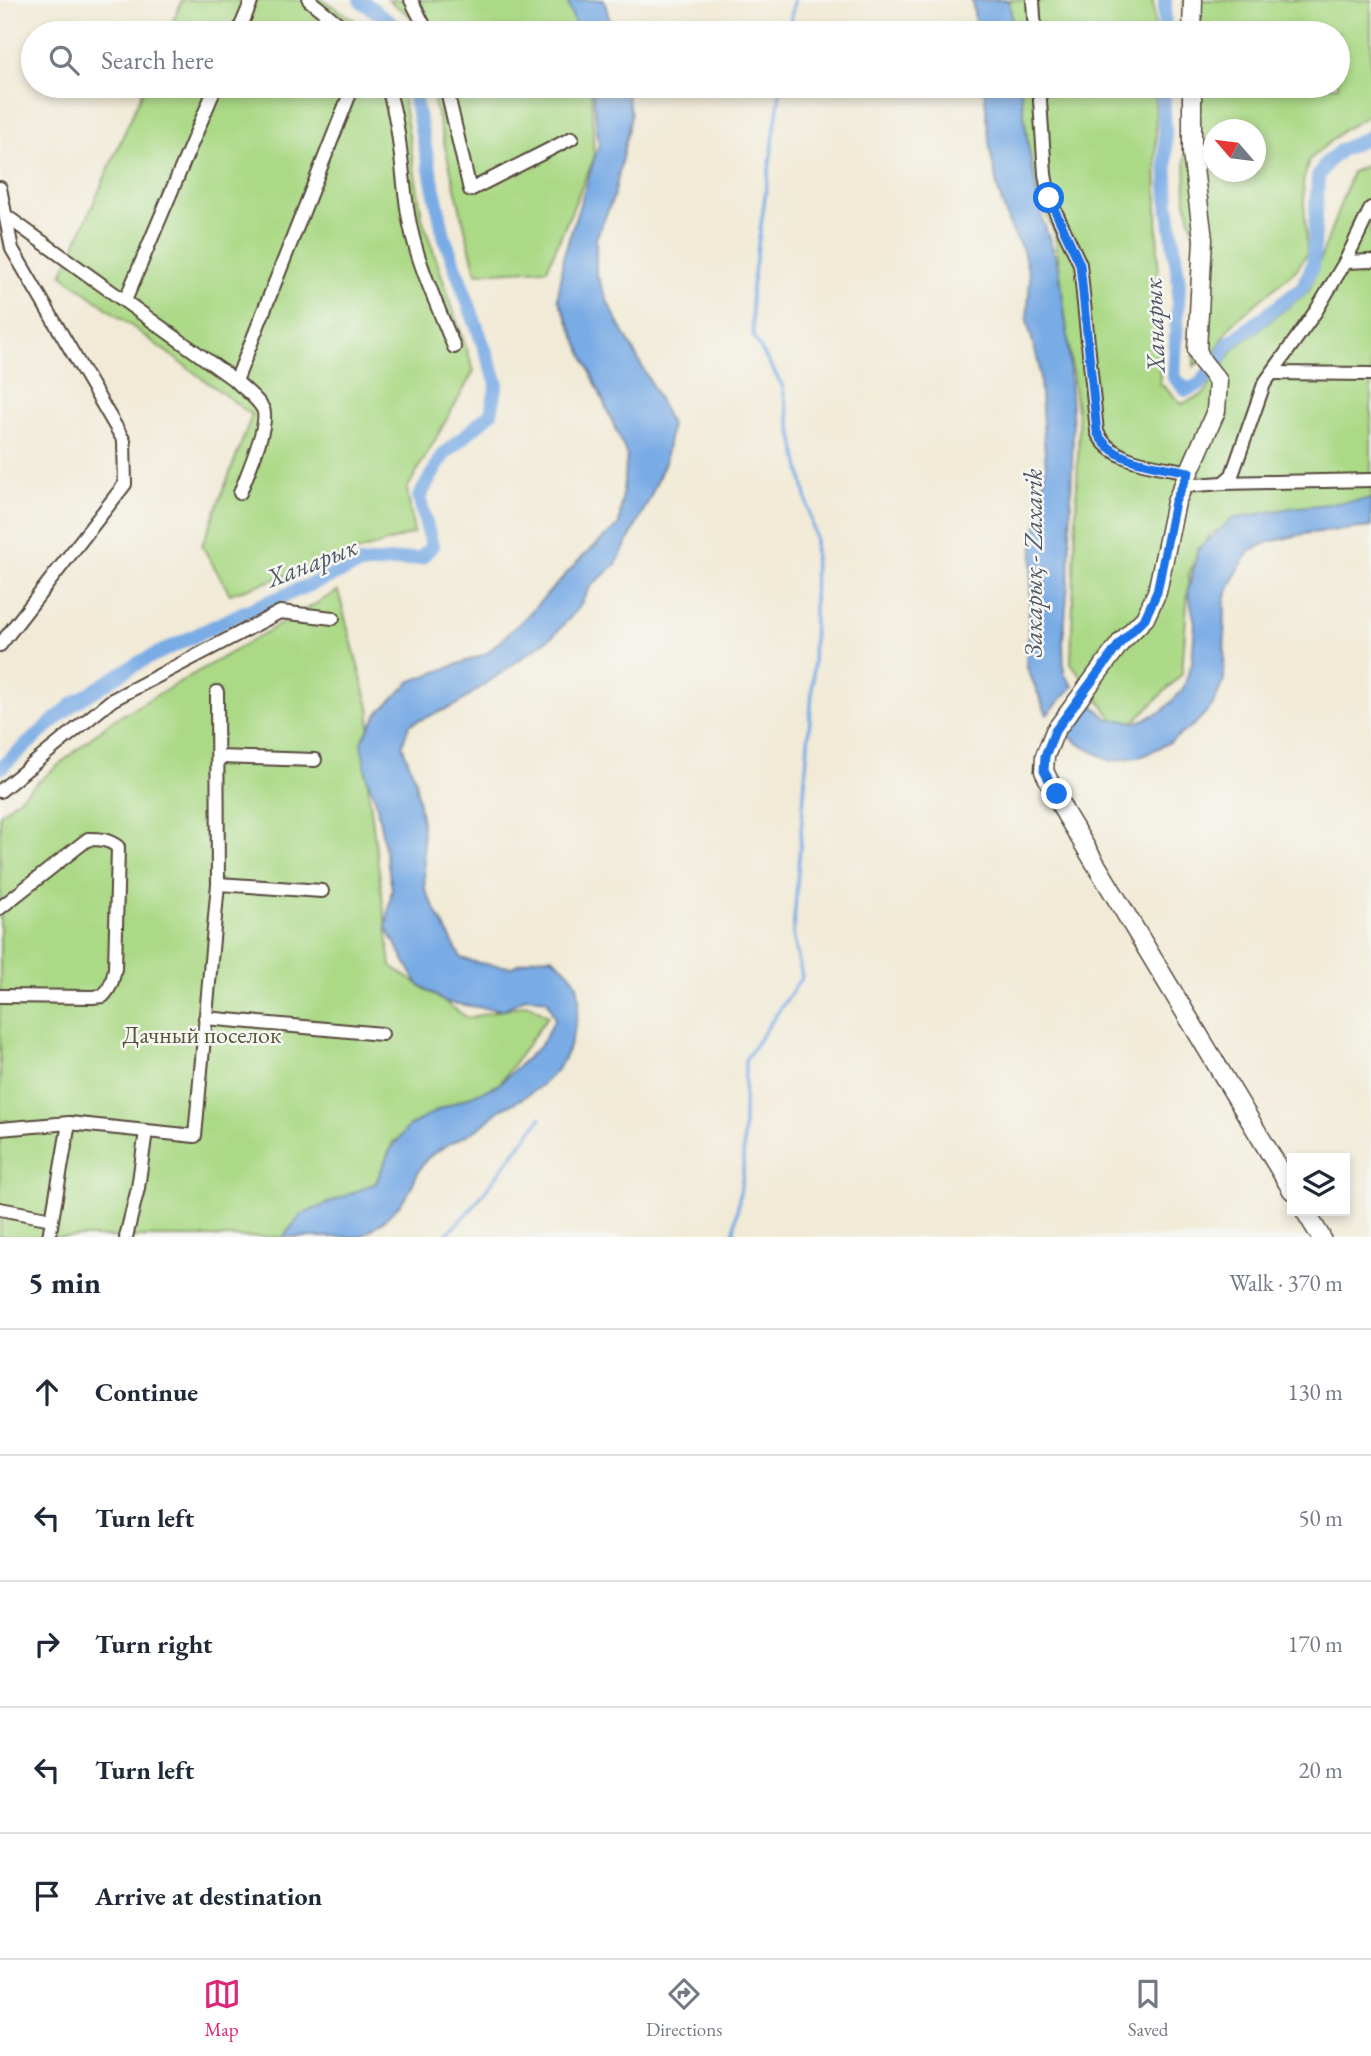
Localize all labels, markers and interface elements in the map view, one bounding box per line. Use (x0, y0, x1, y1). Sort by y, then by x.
search box (21, 21, 1350, 98)
icon: search (45, 41, 83, 79)
text: Search here (101, 43, 214, 77)
north arrow (1203, 119, 1266, 182)
route start (1033, 182, 1064, 213)
water label: Ханарык (1135, 276, 1173, 375)
water label: Закарық - Zaxarik (1016, 468, 1050, 658)
water label: Ханарык (260, 529, 363, 596)
route end (1041, 778, 1072, 809)
park label: Дачный поселок (123, 1019, 282, 1050)
map controls (1287, 1153, 1350, 1216)
button: layers (1287, 1153, 1350, 1216)
text: 5 min (28, 1263, 101, 1302)
text: Walk · 370 m (1229, 1268, 1343, 1298)
icon: ahead (28, 1373, 66, 1411)
text: Continue (95, 1375, 198, 1409)
text: 130 m (1287, 1377, 1343, 1407)
icon: left (28, 1499, 66, 1537)
text: Turn left (95, 1501, 194, 1535)
text: 50 m (1298, 1503, 1343, 1533)
icon: right (28, 1625, 66, 1663)
text: Turn right (95, 1627, 213, 1661)
text: 170 m (1287, 1629, 1343, 1659)
icon: left (28, 1751, 66, 1789)
text: Turn left (95, 1753, 194, 1787)
text: 20 m (1298, 1755, 1343, 1785)
icon: arrive (28, 1877, 66, 1915)
text: Arrive at destination (95, 1879, 322, 1913)
tab: Map (203, 1975, 241, 2042)
tab: Directions (646, 1975, 722, 2042)
tab: Saved (1128, 1975, 1168, 2042)

